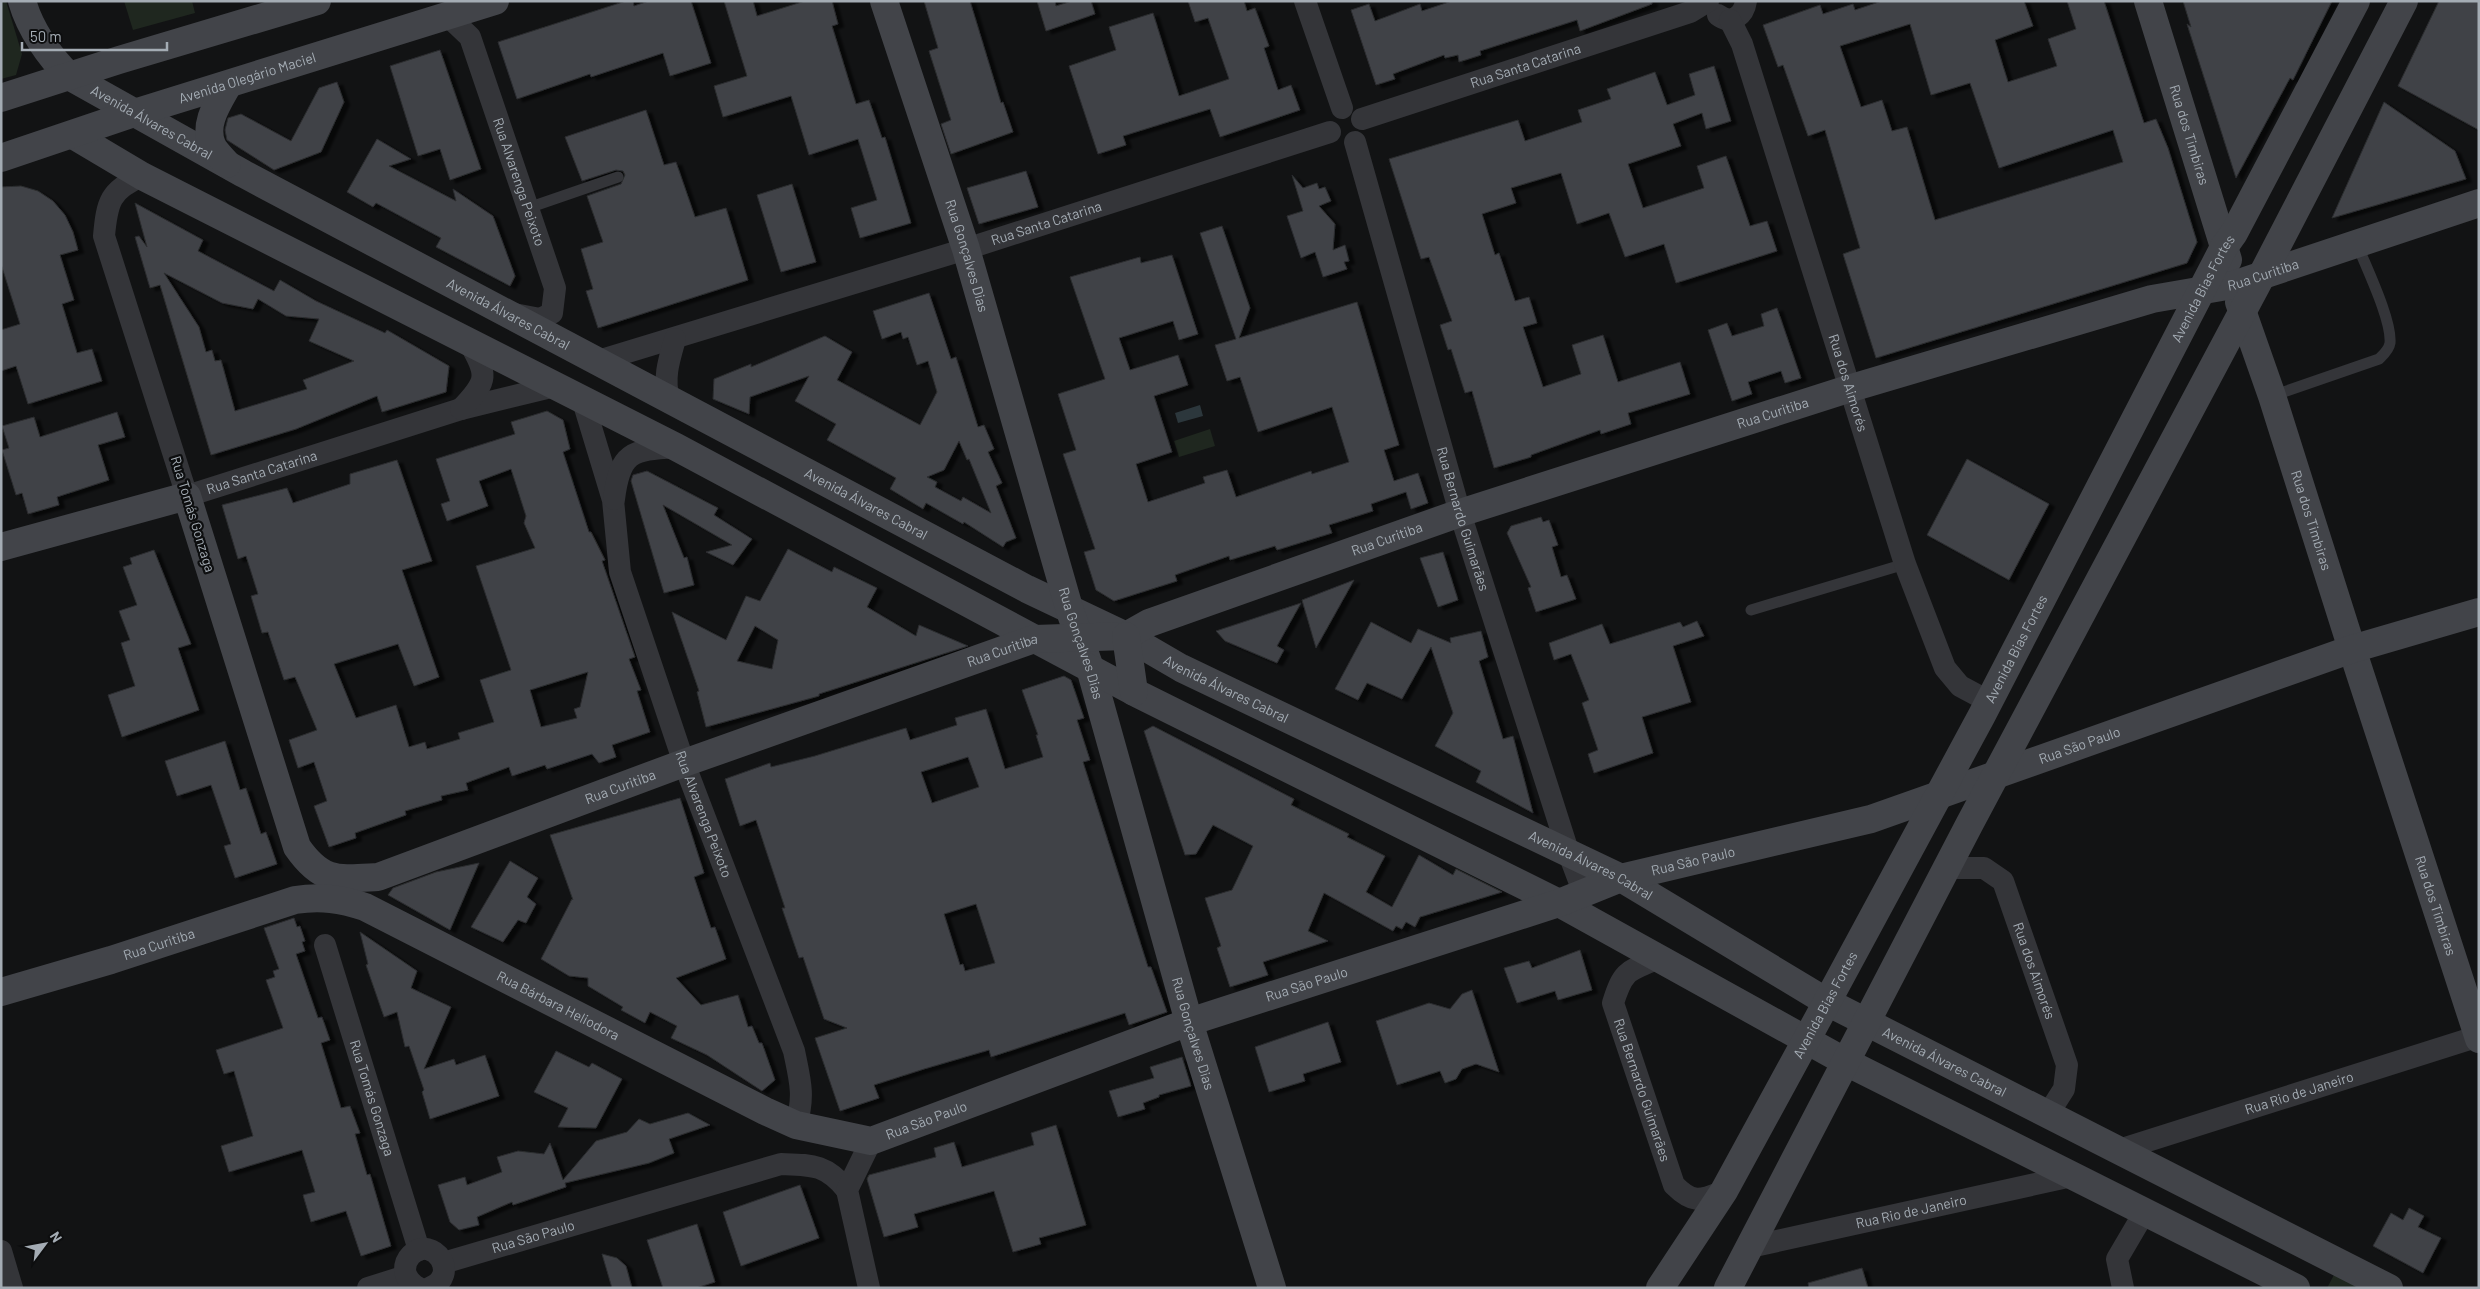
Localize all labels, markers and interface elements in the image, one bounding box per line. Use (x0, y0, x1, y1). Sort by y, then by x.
scale bar (22, 20, 168, 52)
text: 50 m (30, 27, 62, 45)
street label: Rua Santa Catarina (1468, 39, 1583, 91)
street label: Avenida Olegário Maciel (176, 48, 318, 107)
street label: Avenida Álvares Cabral (88, 81, 216, 163)
street label: Rua dos Timbiras (2166, 82, 2213, 187)
street label: Rua Alvarenga Peixoto (490, 115, 549, 248)
street label: Rua Gonçalves Dias (942, 197, 993, 314)
street label: Rua Santa Catarina (989, 197, 1104, 248)
street label: Avenida Bias Fortes (2167, 231, 2238, 345)
street label: Rua Curitiba (2226, 255, 2301, 294)
street label: Avenida Álvares Cabral (444, 274, 573, 353)
street label: Rua dos Aimorés (1825, 332, 1872, 434)
street label: Rua Curitiba (1735, 393, 1811, 432)
street label: Rua Bernardo Guimarães (1434, 445, 1493, 593)
street label: Rua Santa Catarina (204, 446, 319, 497)
street label: Rua Tomás Gonzaga (168, 454, 219, 574)
street label: Avenida Álvares Cabral (802, 464, 931, 543)
street label: Rua dos Timbiras (2288, 468, 2336, 573)
street label: Rua Curitiba (1349, 518, 1424, 559)
street label: Rua Gonçalves Dias (1056, 585, 1107, 701)
street label: Avenida Bias Fortes (1981, 592, 2051, 706)
street label: Rua Curitiba (965, 630, 1038, 670)
street label: Avenida Álvares Cabral (1161, 651, 1291, 726)
street label: Rua São Paulo (2036, 723, 2123, 767)
street label: Rua Alvarenga Peixoto (672, 748, 736, 880)
street label: Rua Curitiba (582, 765, 658, 807)
street label: Avenida Álvares Cabral (1526, 826, 1656, 903)
street label: Rua São Paulo (1649, 842, 1737, 879)
street label: Rua dos Timbiras (2412, 854, 2460, 958)
street label: Rua dos Aimorés (2010, 920, 2059, 1021)
street label: Rua Curitiba (121, 924, 197, 963)
street label: Avenida Bias Fortes (1789, 948, 1861, 1061)
street label: Rua São Paulo (1263, 963, 1350, 1005)
street label: Rua Bárbara Heliodora (494, 967, 623, 1043)
street label: Rua Gonçalves Dias (1169, 975, 1219, 1092)
street label: Rua Bernardo Guimarães (1611, 1016, 1675, 1164)
street label: Avenida Álvares Cabral (1880, 1023, 2009, 1100)
street label: Rua Tomás Gonzaga (347, 1038, 399, 1158)
street label: Rua Rio de Janeiro (2243, 1067, 2355, 1118)
street label: Rua São Paulo (883, 1097, 969, 1143)
street label: Rua Rio de Janeiro (1854, 1191, 1968, 1231)
street label: Rua São Paulo (490, 1216, 576, 1256)
north arrow (20, 1219, 70, 1269)
text: N (47, 1228, 66, 1245)

